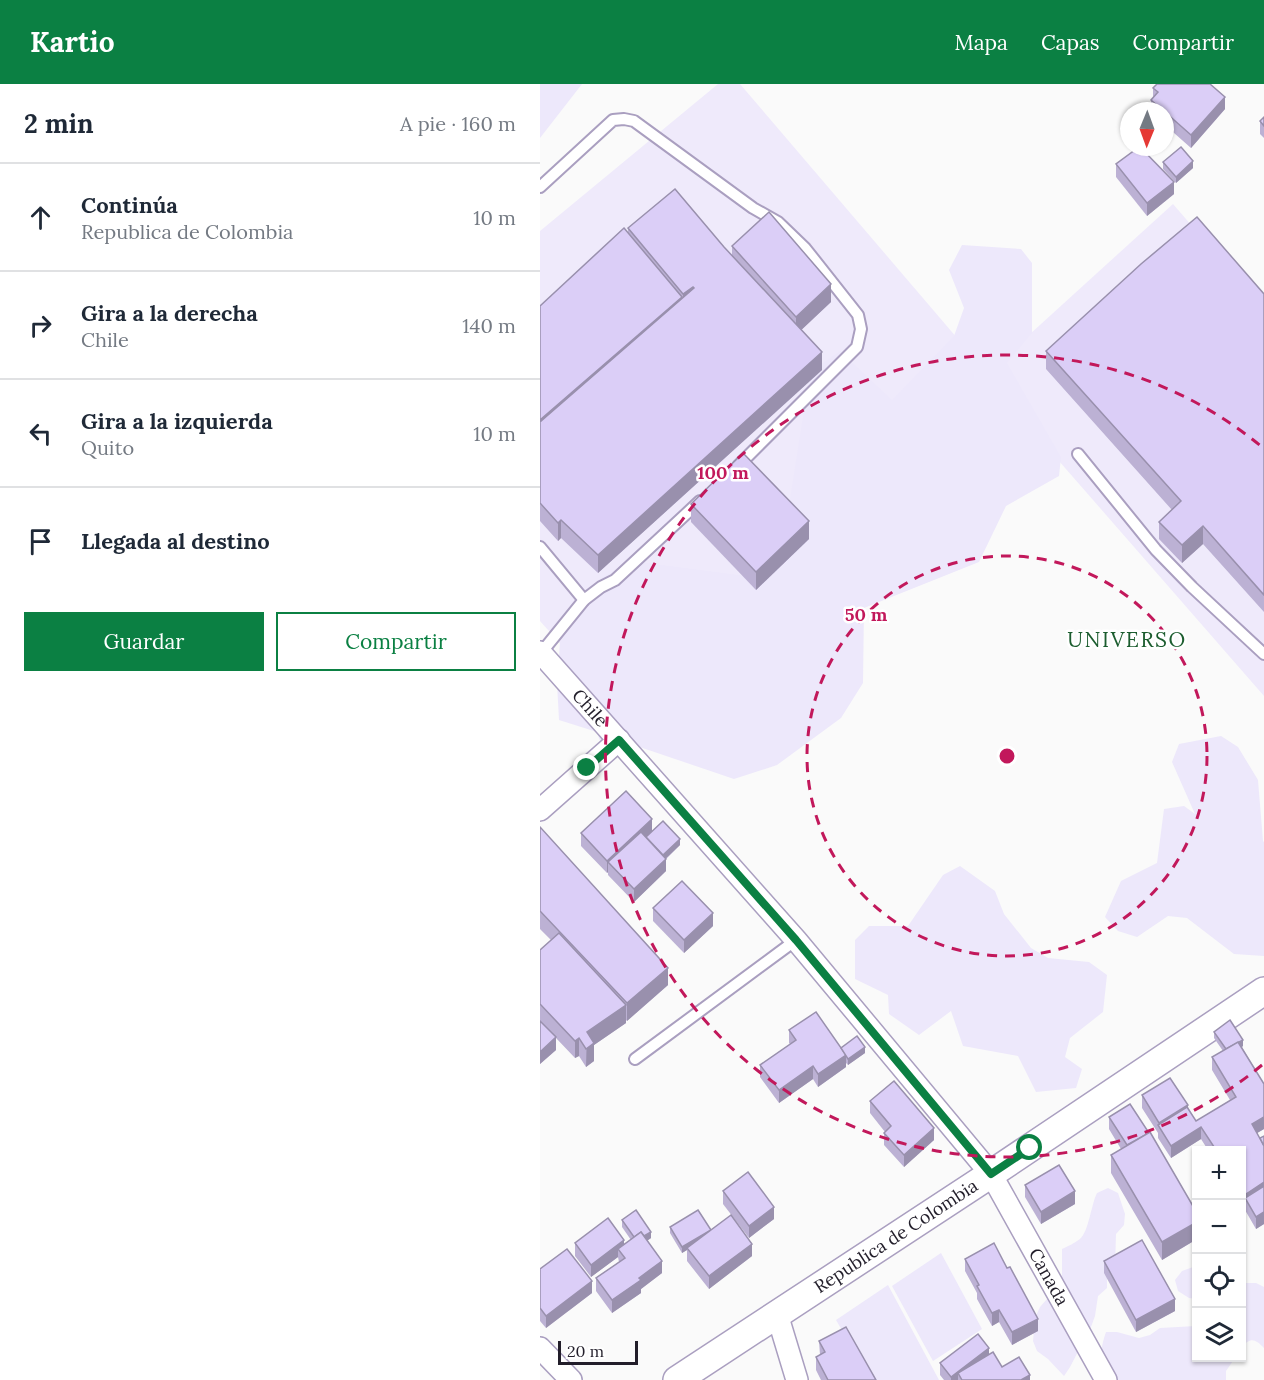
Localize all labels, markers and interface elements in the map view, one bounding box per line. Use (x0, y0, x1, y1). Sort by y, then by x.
text: Kartio (30, 24, 114, 60)
text: Mapa (954, 29, 1008, 56)
text: Capas (1041, 29, 1100, 56)
text: Compartir (1133, 29, 1234, 56)
north arrow (1120, 102, 1174, 156)
text: 2 min (24, 107, 94, 140)
text: A pie · 160 m (400, 111, 516, 136)
text: Continúa (81, 191, 178, 219)
icon: ahead (24, 201, 57, 234)
text: 10 m (473, 205, 516, 230)
text: Republica de Colombia (81, 219, 293, 244)
text: Gira a la derecha (81, 299, 258, 327)
icon: right (24, 309, 57, 342)
text: 140 m (462, 313, 516, 338)
text: Chile (81, 327, 129, 352)
text: Gira a la izquierda (81, 407, 273, 435)
icon: left (24, 417, 57, 450)
text: 10 m (473, 421, 516, 446)
text: Quito (81, 435, 134, 460)
text: 100 m (697, 461, 749, 484)
icon: arrive (24, 525, 57, 558)
text: Llegada al destino (81, 527, 270, 555)
text: 50 m (845, 603, 888, 626)
button: Guardar (24, 612, 264, 671)
button: Compartir (276, 612, 516, 671)
district label: UNIVERSO (1067, 626, 1187, 653)
street label: Chile (567, 684, 613, 732)
centre of rings (997, 746, 1017, 766)
route end (573, 754, 599, 780)
route start (1016, 1134, 1042, 1160)
map controls (1192, 1146, 1246, 1362)
button: + (1192, 1146, 1246, 1200)
street label: Republica de Colombia (810, 1174, 982, 1298)
button: − (1192, 1200, 1246, 1254)
street label: Canada (1024, 1244, 1074, 1310)
button: locate (1192, 1254, 1246, 1308)
button: layers (1192, 1308, 1246, 1362)
scale bar (558, 1338, 638, 1366)
text: 20 m (567, 1341, 604, 1361)

